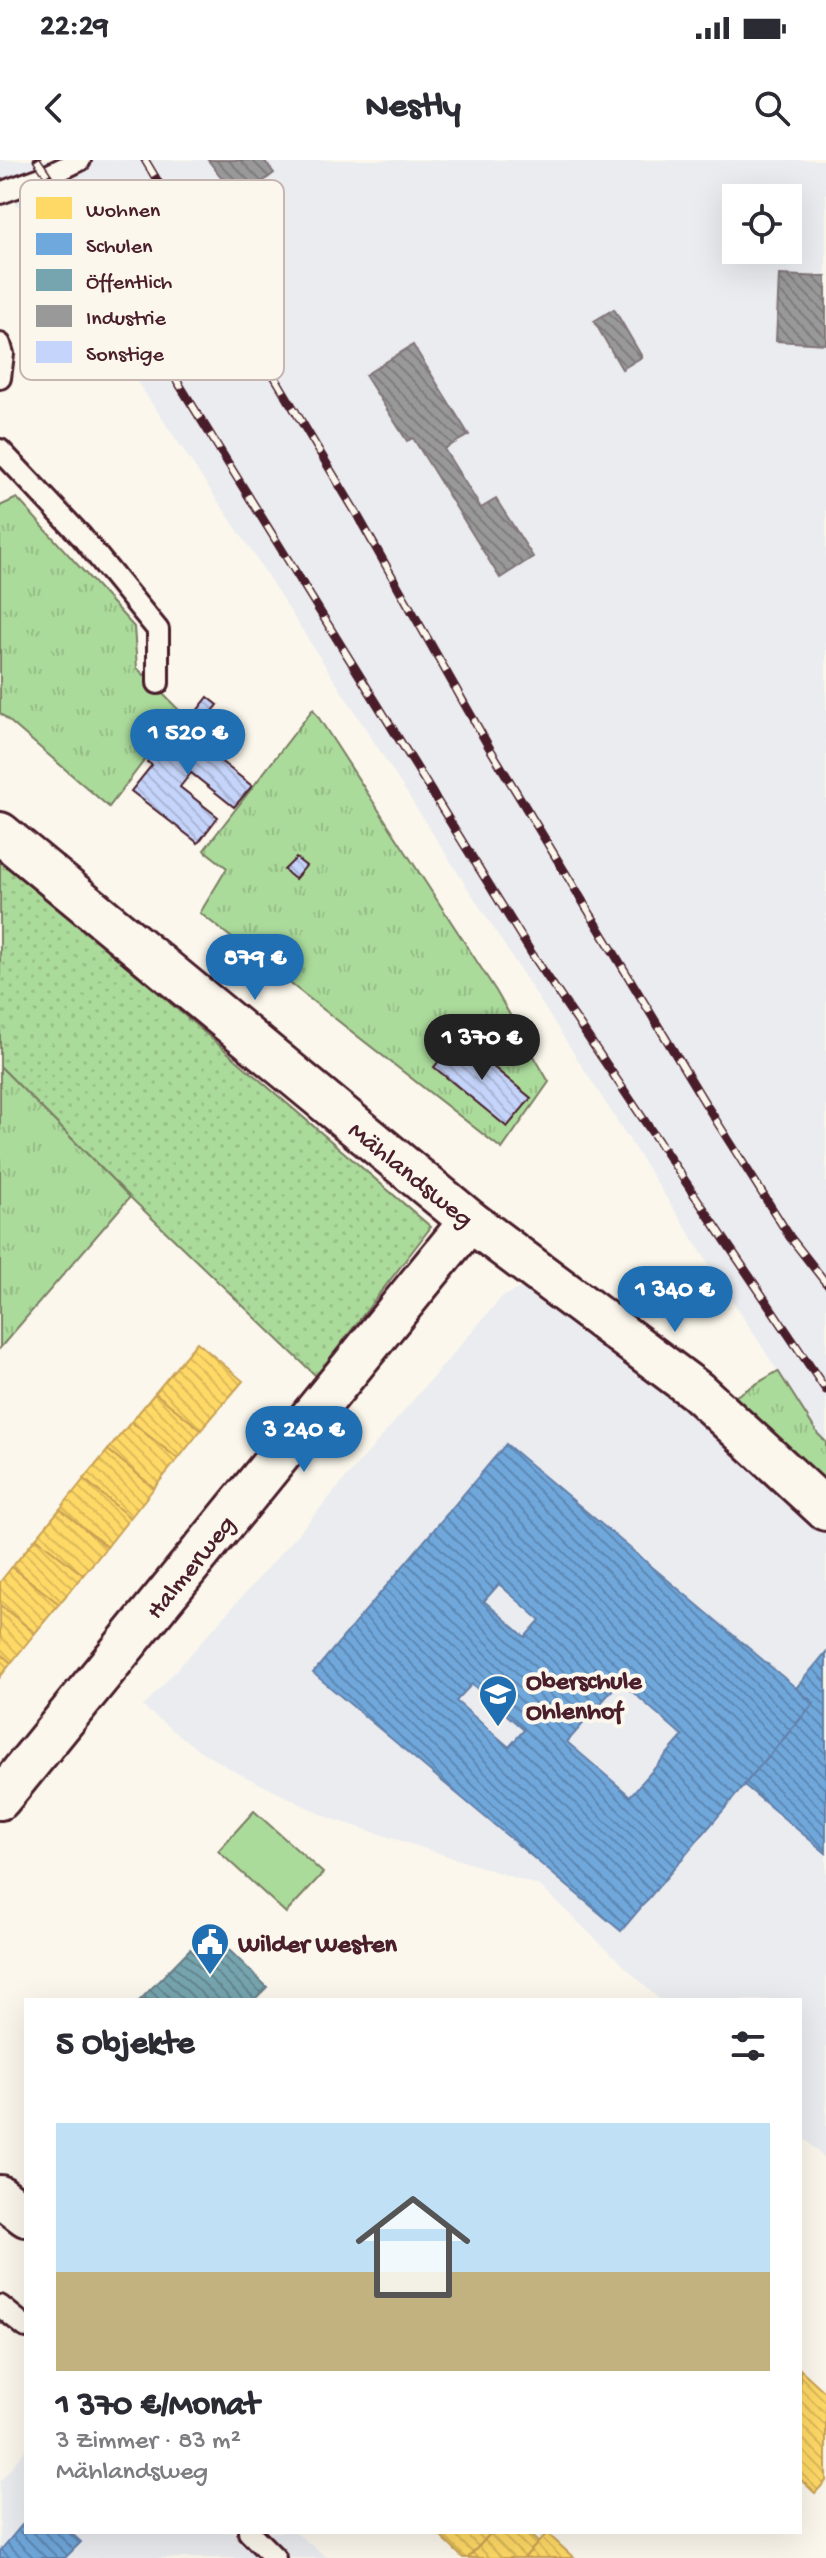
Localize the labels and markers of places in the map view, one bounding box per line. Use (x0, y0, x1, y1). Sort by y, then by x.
pin: 1 520 € (114, 709, 262, 777)
pin: 879 € (199, 934, 311, 1002)
pin: 1 370 € (408, 1014, 556, 1082)
pin: 1 340 € (601, 1266, 749, 1334)
pin: 3 240 € (230, 1406, 378, 1474)
place label: Oberschule Ohlenhof (526, 1668, 643, 1729)
school or university icon: Oberschule Ohlenhof (477, 1673, 519, 1728)
public building icon: Wilder Westen (189, 1921, 231, 1976)
place label: Wilder Westen (237, 1931, 398, 1962)

